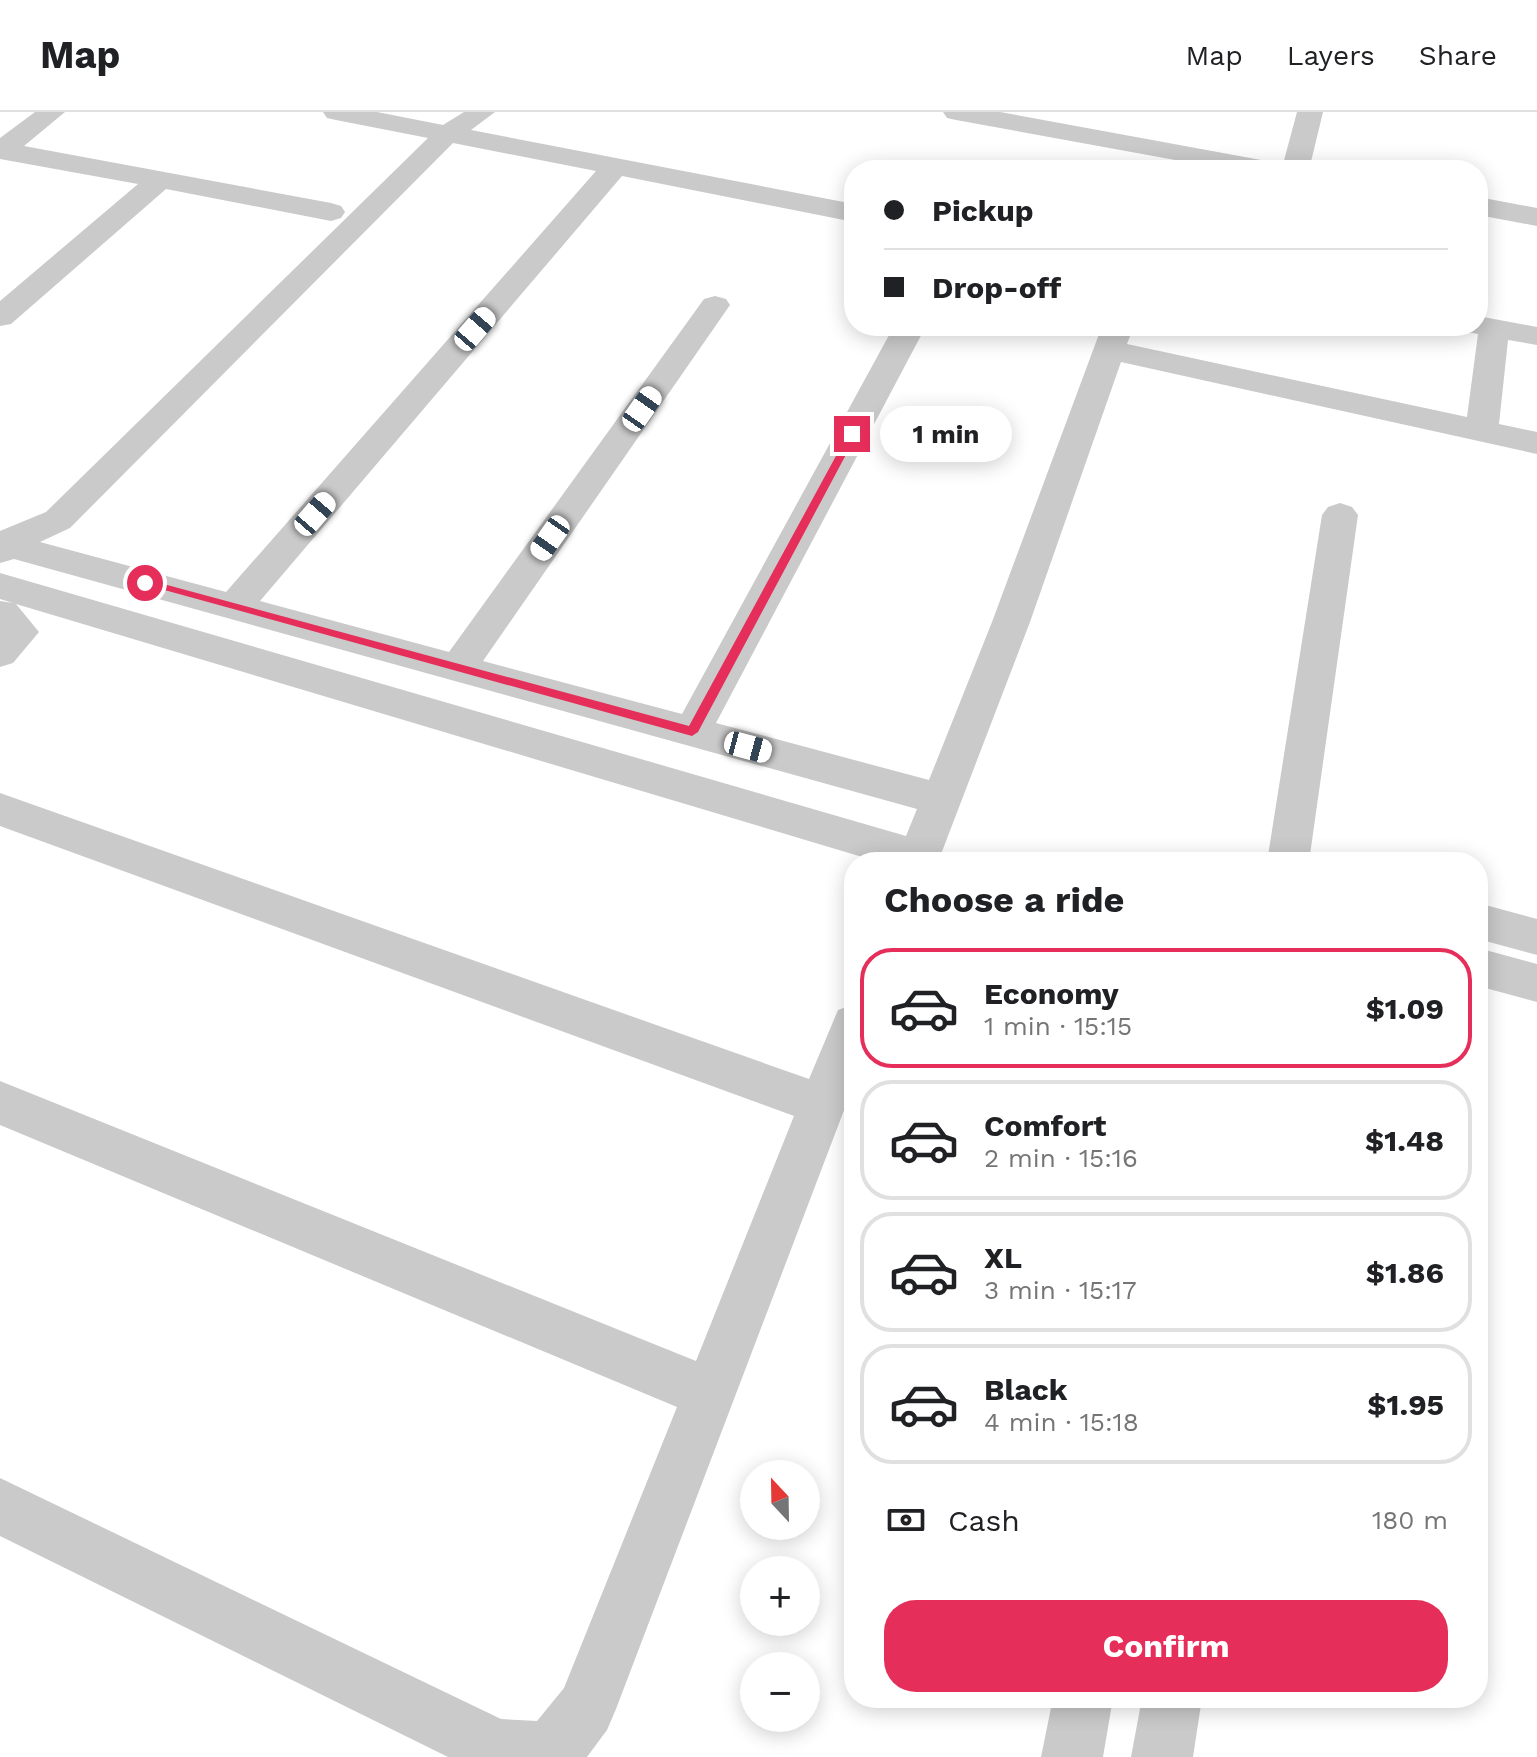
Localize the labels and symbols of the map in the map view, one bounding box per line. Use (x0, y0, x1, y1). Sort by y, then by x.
car (450, 303, 500, 355)
car (618, 382, 666, 436)
callout: 1 min (880, 406, 1012, 462)
route end (834, 416, 870, 452)
car (290, 488, 340, 540)
car (526, 511, 574, 565)
route start (127, 565, 163, 601)
car (722, 729, 774, 765)
north arrow (740, 1460, 820, 1540)

